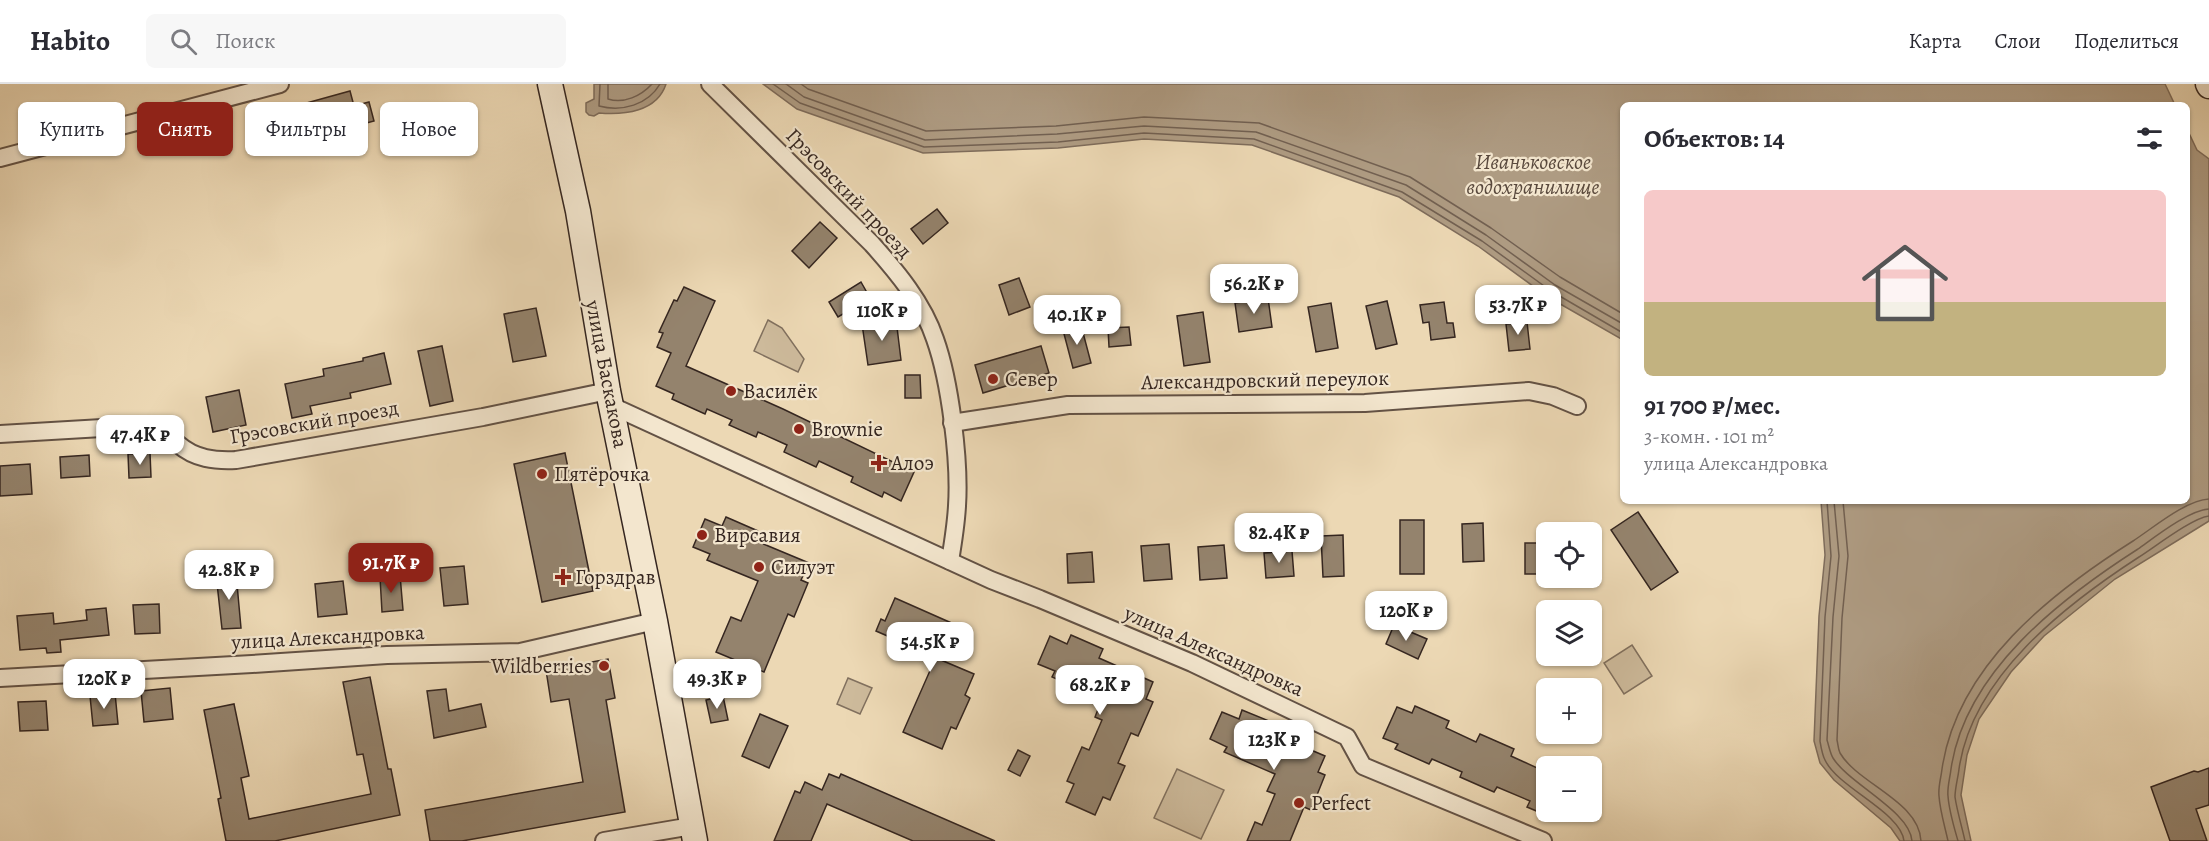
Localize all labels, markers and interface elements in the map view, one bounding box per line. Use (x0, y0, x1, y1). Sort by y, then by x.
search box (146, 14, 566, 68)
text: Habito (30, 22, 110, 60)
icon: search (167, 25, 200, 58)
text: Поиск (215, 26, 275, 56)
text: Карта (1908, 27, 1961, 55)
text: Слои (1994, 27, 2041, 55)
text: Поделиться (2074, 27, 2179, 55)
chip: Купить (18, 102, 125, 156)
chip: Снять (137, 102, 233, 156)
chip: Фильтры (245, 102, 368, 156)
chip: Новое (380, 102, 478, 156)
text: Объектов: 14 (1644, 121, 1785, 156)
street label: Грэсовский проезд (780, 122, 918, 264)
icon: filters (2133, 122, 2166, 155)
water label: Иваньковское водохранилище (1467, 147, 1599, 202)
icon: home (1851, 229, 1959, 337)
pin: 56.2K ₽ (1199, 264, 1309, 315)
text: 56.2K ₽ (1224, 270, 1284, 297)
pin: 53.7K ₽ (1463, 285, 1573, 336)
pin: 110K ₽ (833, 291, 931, 342)
text: 53.7K ₽ (1489, 291, 1547, 318)
pin: 40.1K ₽ (1022, 295, 1132, 346)
street label: улица Баскакова (579, 297, 635, 451)
text: 110K ₽ (856, 297, 908, 324)
text: 40.1K ₽ (1048, 301, 1106, 328)
street label: Александровский переулок (1140, 364, 1389, 396)
place label: Север (1005, 365, 1058, 393)
marker: Север (986, 372, 1000, 386)
place label: Василёк (743, 377, 818, 405)
marker: Василёк (724, 384, 738, 398)
text: 91 700 ₽/мес. (1644, 388, 1781, 423)
street label: Грэсовский проезд (227, 393, 401, 451)
pin: 47.4K ₽ (85, 415, 195, 466)
place label: Brownie (811, 415, 883, 443)
text: 47.4K ₽ (110, 421, 170, 448)
marker: Brownie (792, 422, 806, 436)
text: 3-комн. · 101 m² (1644, 423, 1774, 450)
place label: Алоэ (890, 449, 934, 477)
text: улица Александровка (1644, 450, 1828, 477)
marker: Алоэ (872, 456, 886, 470)
place label: Пятёрочка (554, 460, 650, 488)
marker: Пятёрочка (535, 467, 549, 481)
pin: 82.4K ₽ (1224, 513, 1334, 564)
text: 82.4K ₽ (1249, 519, 1309, 546)
place label: Вирсавия (714, 521, 801, 549)
map controls (1536, 522, 1602, 822)
button: locate (1536, 522, 1602, 588)
marker: Вирсавия (695, 528, 709, 542)
pin: 91.7K ₽ (336, 543, 446, 594)
text: 91.7K ₽ (362, 549, 420, 576)
pin: 42.8K ₽ (174, 550, 284, 601)
place label: Силуэт (771, 553, 835, 581)
text: 42.8K ₽ (199, 556, 259, 583)
marker: Силуэт (752, 560, 766, 574)
place label: Горздрав (575, 563, 656, 591)
marker: Горздрав (556, 570, 570, 584)
pin: 120K ₽ (1357, 591, 1455, 642)
text: 120K ₽ (1379, 597, 1433, 624)
street label: улица Александровка (1119, 598, 1308, 703)
button: layers (1536, 600, 1602, 666)
street label: улица Александровка (230, 618, 426, 656)
pin: 54.5K ₽ (875, 622, 985, 673)
text: 54.5K ₽ (901, 628, 959, 655)
place label: Wildberries (490, 652, 592, 680)
pin: 120K ₽ (55, 659, 153, 710)
marker: Wildberries (597, 659, 611, 673)
pin: 49.3K ₽ (662, 659, 772, 710)
text: 120K ₽ (77, 665, 131, 692)
text: 49.3K ₽ (687, 665, 747, 692)
pin: 68.2K ₽ (1045, 665, 1155, 716)
text: 68.2K ₽ (1070, 671, 1130, 698)
button: + (1536, 678, 1602, 744)
pin: 123K ₽ (1225, 720, 1323, 771)
text: 123K ₽ (1248, 726, 1300, 753)
button: − (1536, 756, 1602, 822)
place label: Perfect (1311, 789, 1371, 817)
marker: Perfect (1292, 796, 1306, 810)

